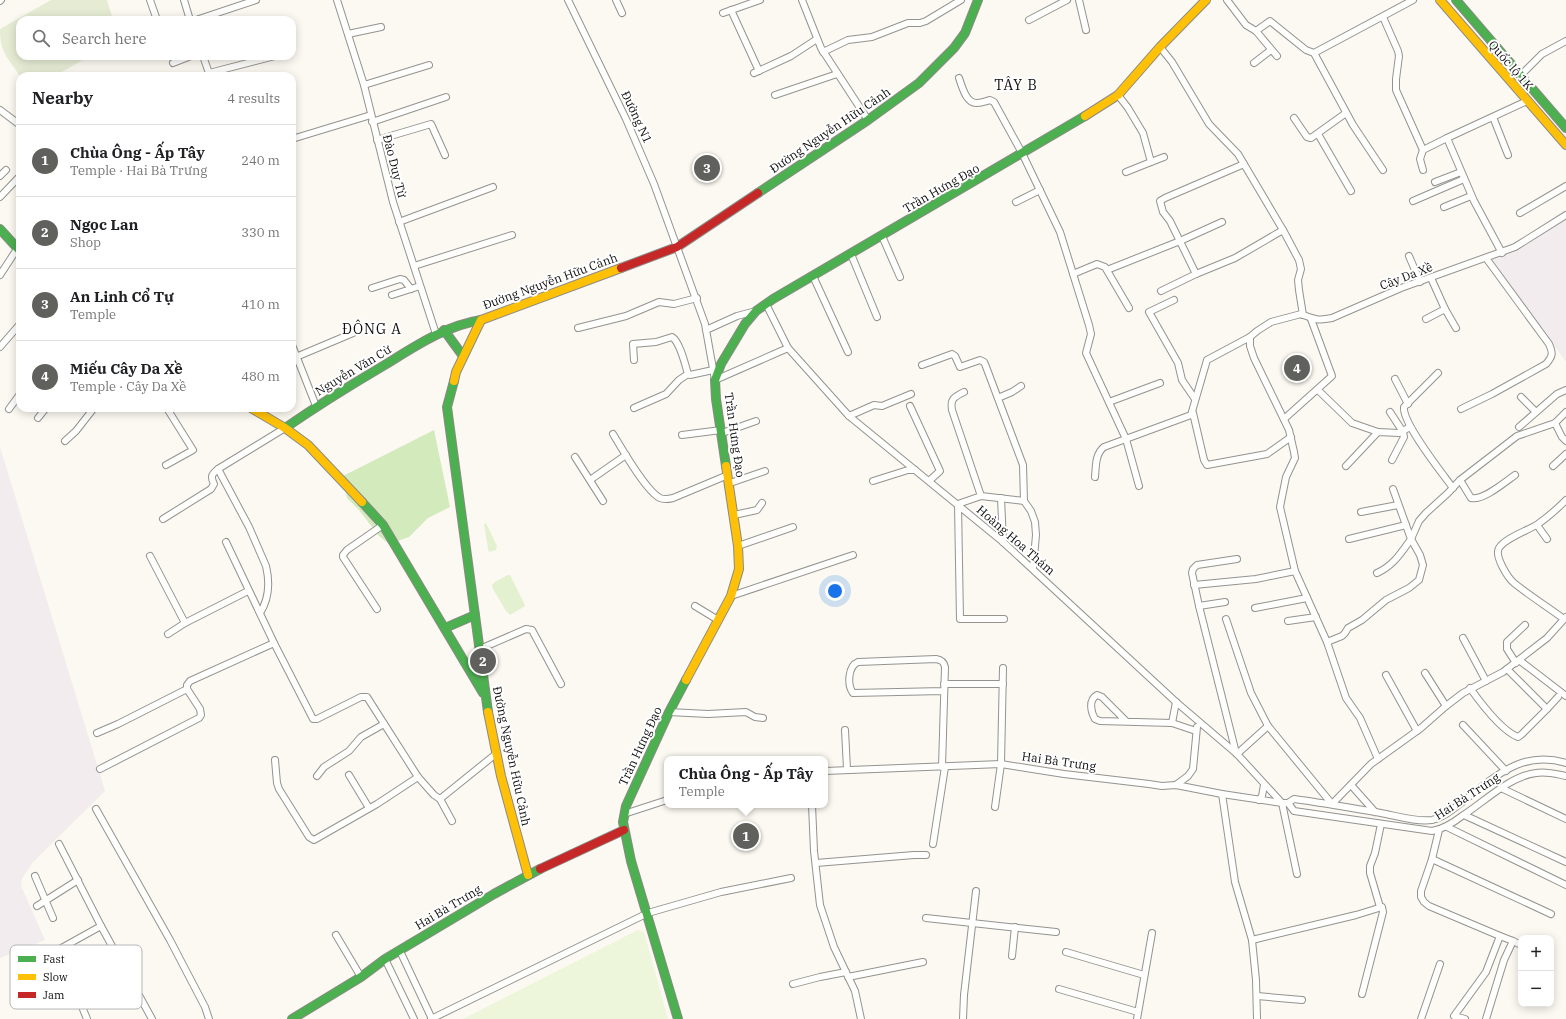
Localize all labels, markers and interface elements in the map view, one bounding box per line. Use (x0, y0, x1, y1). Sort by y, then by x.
search box (16, 16, 296, 60)
icon: search (30, 27, 52, 49)
text: Search here (62, 29, 147, 48)
street label: Quốc lộ 1K (1485, 37, 1537, 93)
district label: TÂY B (994, 76, 1038, 94)
street label: Đường Nguyễn Hữu Cảnh (767, 84, 894, 176)
text: Nearby (32, 87, 93, 109)
street label: Đường N1 (618, 88, 656, 146)
text: 4 results (227, 90, 280, 107)
street label: Đào Duy Từ (380, 133, 410, 200)
text: Chùa Ông - Ấp Tây (70, 143, 205, 162)
text: 1 (41, 152, 49, 169)
text: 240 m (241, 152, 280, 169)
pin: 3 (694, 153, 720, 183)
street label: Trần Hưng Đạo (900, 160, 982, 216)
text: Temple · Hai Bà Trưng (70, 162, 207, 179)
text: Ngọc Lan (70, 215, 138, 234)
text: 2 (41, 224, 49, 241)
text: 330 m (241, 224, 280, 241)
text: Shop (70, 234, 101, 251)
street label: Đường Nguyễn Hữu Cảnh (481, 249, 620, 312)
street label: Cây Da Xề (1377, 259, 1435, 293)
text: An Linh Cổ Tự (70, 287, 174, 306)
text: 3 (41, 296, 49, 313)
text: 410 m (241, 296, 280, 313)
text: Temple (70, 306, 116, 323)
district label: ĐÔNG A (342, 319, 402, 338)
street label: Nguyễn Văn Cừ (312, 341, 394, 398)
pin: 4 (1284, 353, 1310, 383)
text: Miếu Cây Da Xề (70, 359, 183, 378)
text: 4 (41, 368, 49, 385)
text: 480 m (241, 368, 280, 385)
text: Temple · Cây Da Xề (70, 378, 186, 395)
street label: Trần Hưng Đạo (722, 392, 748, 479)
street label: Hoàng Hoa Thám (974, 502, 1059, 578)
your location (825, 581, 845, 601)
pin: 2 (470, 646, 496, 676)
street label: Đường Nguyễn Hữu Cảnh (490, 685, 534, 828)
street label: Trần Hưng Đạo (615, 704, 665, 788)
street label: Hai Bà Trưng (1021, 748, 1098, 774)
popup (664, 756, 828, 808)
text: Chùa Ông - Ấp Tây (679, 764, 813, 783)
street label: Hai Bà Trưng (1432, 769, 1503, 823)
text: Temple (679, 783, 725, 800)
pin: 1 (733, 821, 759, 851)
street label: Hai Bà Trưng (412, 881, 484, 933)
map controls (1518, 935, 1554, 1007)
button: + (1518, 935, 1554, 971)
legend (10, 945, 142, 1009)
text: Fast (43, 952, 65, 966)
text: Slow (43, 970, 68, 984)
button: − (1518, 971, 1554, 1007)
text: Jam (43, 988, 65, 1002)

